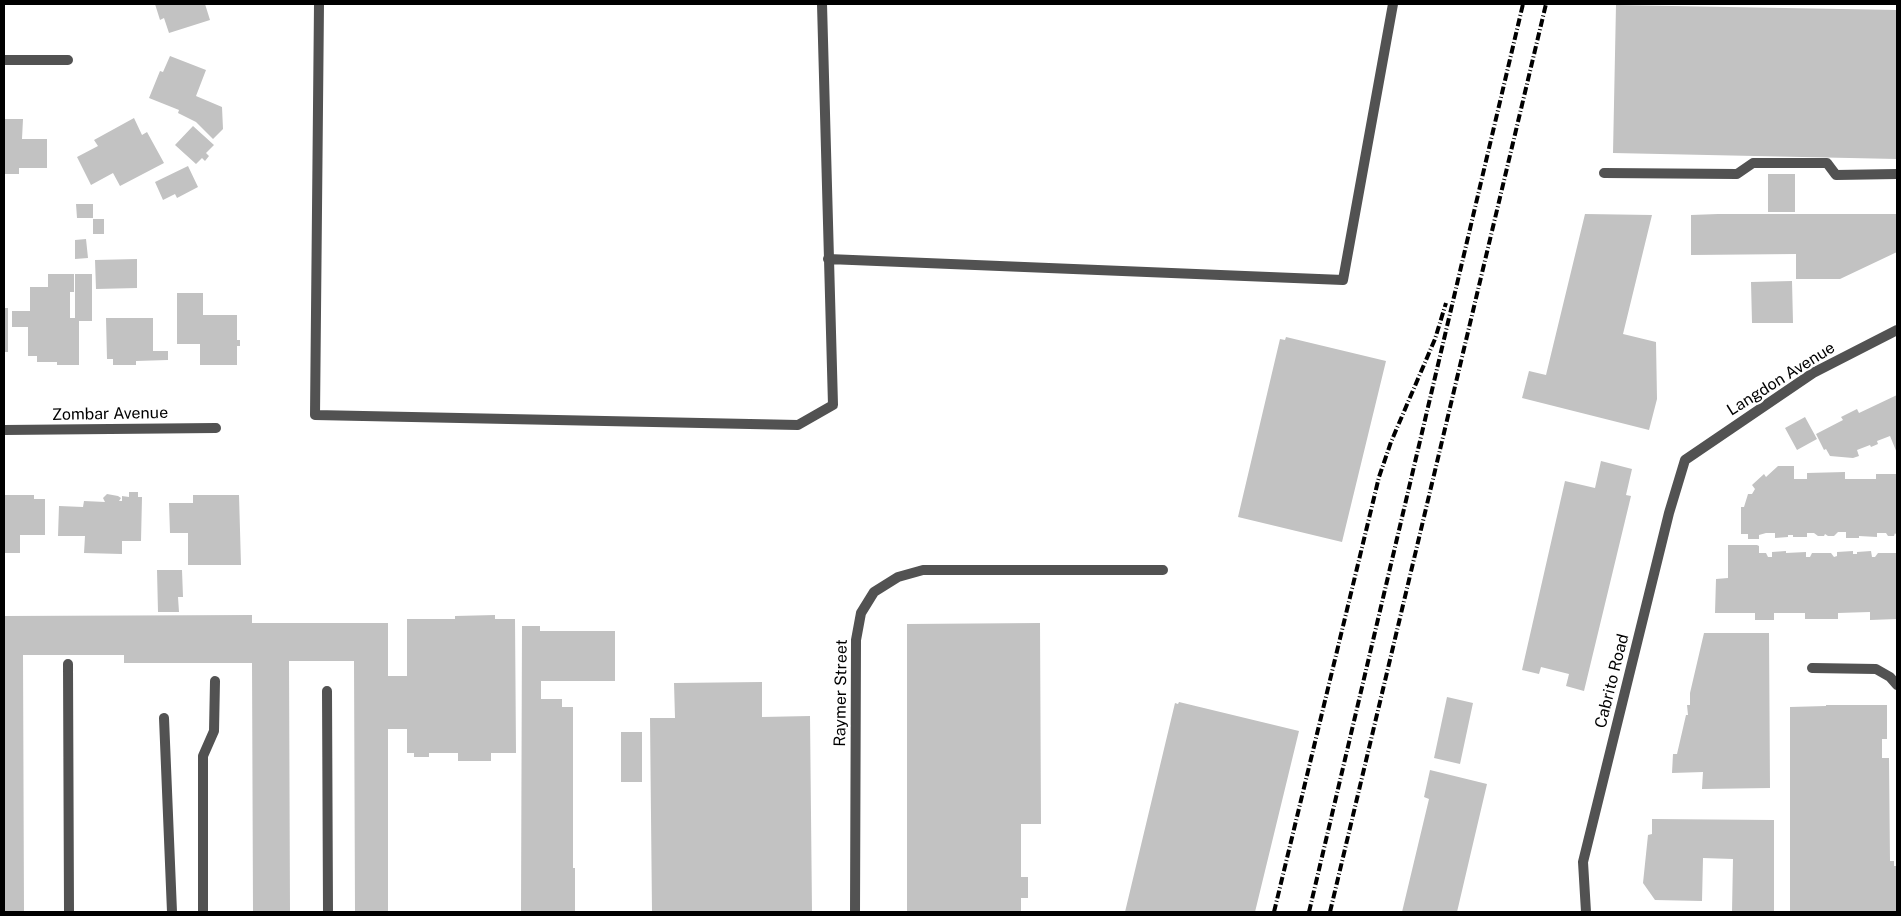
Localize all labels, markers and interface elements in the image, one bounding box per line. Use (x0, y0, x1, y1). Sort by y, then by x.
street label: Langdon Avenue (1724, 338, 1838, 420)
street label: Zombar Avenue (52, 403, 168, 425)
street label: Cabrito Road (1591, 632, 1633, 730)
street label: Raymer Street (830, 639, 852, 747)

